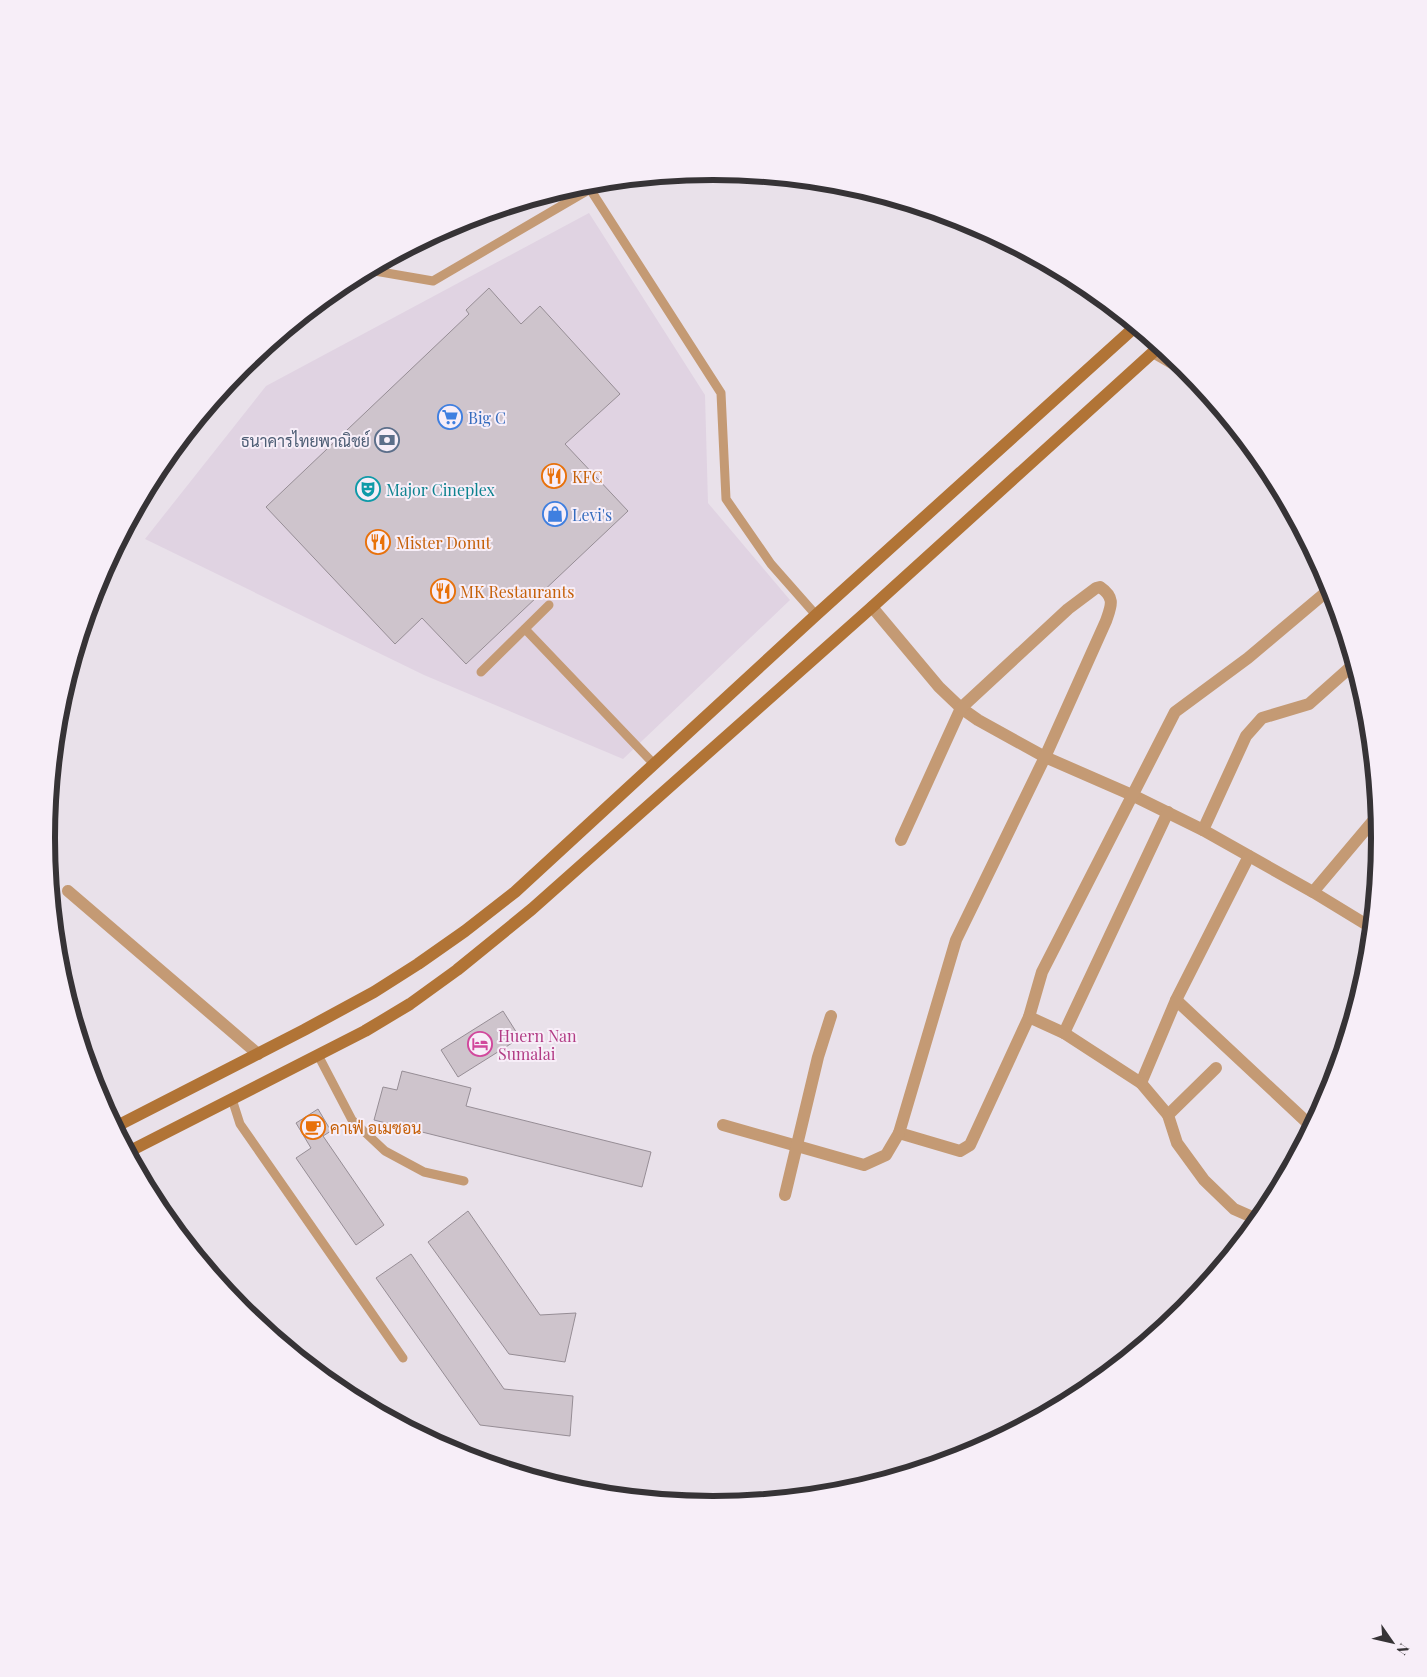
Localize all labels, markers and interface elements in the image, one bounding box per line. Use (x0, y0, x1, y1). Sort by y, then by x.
supermarket icon: Big C (437, 404, 463, 430)
place label: Big C (468, 407, 506, 428)
bank icon: ธนาคารไทยพาณิชย์ (374, 427, 400, 453)
place label: ธนาคารไทยพาณิชย์ (241, 429, 370, 451)
restaurant icon: KFC (541, 463, 567, 489)
place label: KFC (572, 466, 602, 487)
theatre icon: Major Cineplex (355, 476, 381, 502)
place label: Major Cineplex (386, 479, 496, 500)
shop icon: Levi's (542, 501, 568, 527)
place label: Levi's (572, 504, 612, 525)
restaurant icon: Mister Donut (365, 529, 391, 555)
place label: Mister Donut (396, 532, 491, 553)
restaurant icon: MK Restaurants (430, 578, 456, 604)
place label: MK Restaurants (460, 581, 574, 602)
place label: Huern Nan Sumalai (498, 1025, 577, 1064)
hotel icon: Huern Nan Sumalai (467, 1031, 493, 1057)
cafe icon: คาเฟ่ อเมซอน (300, 1114, 326, 1140)
place label: คาเฟ่ อเมซอน (330, 1117, 422, 1138)
north arrow (1367, 1617, 1417, 1667)
text: N (1392, 1640, 1414, 1659)

